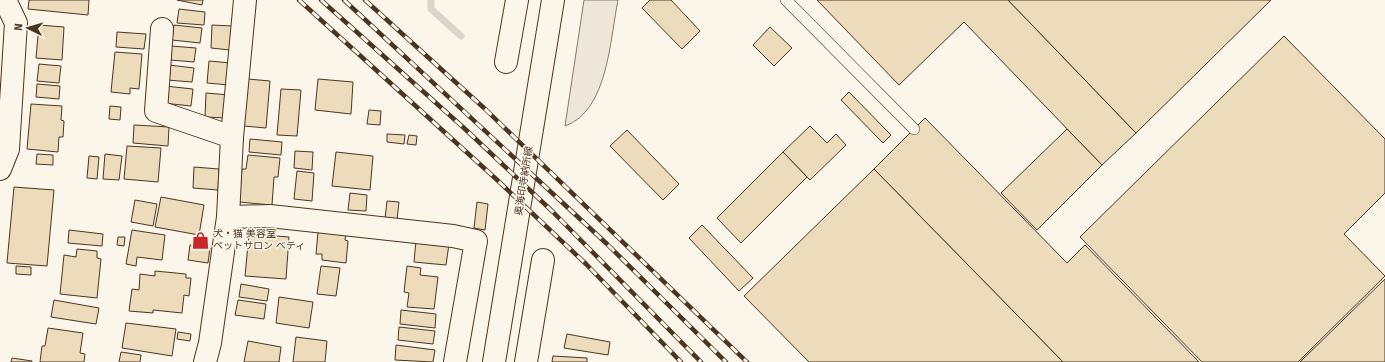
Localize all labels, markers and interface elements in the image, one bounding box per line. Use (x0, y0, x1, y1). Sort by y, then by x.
north arrow (8, 8, 48, 48)
text: N (12, 23, 25, 31)
street label: 奥海印寺納所線 (513, 145, 535, 217)
place label: 犬・猫 美容室 ペットサロン ベティ (213, 228, 305, 252)
shop icon: 犬・猫 美容室 ペットサロン ベティ (190, 230, 210, 250)

